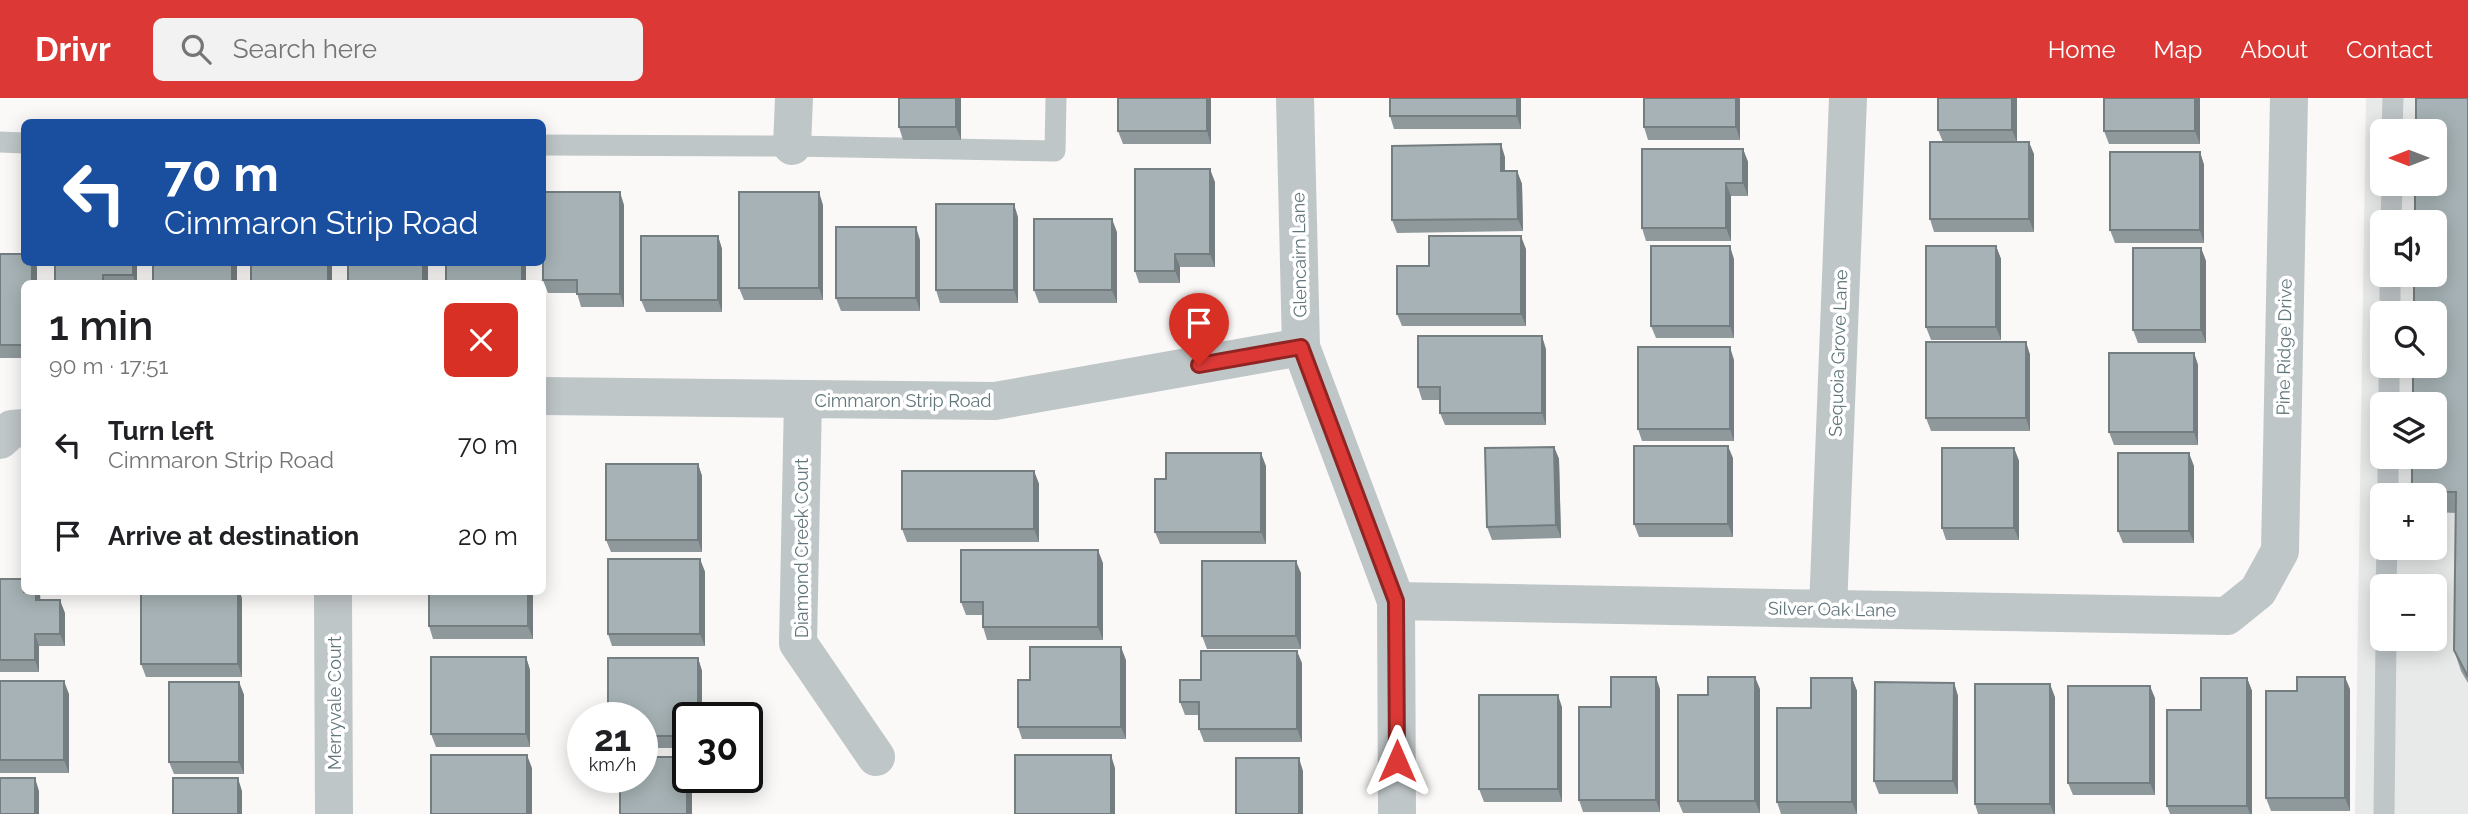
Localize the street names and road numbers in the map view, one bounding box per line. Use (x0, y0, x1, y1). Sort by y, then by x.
street label: Glencairn Lane (1287, 192, 1311, 318)
street label: Sequoia Grove Lane (1825, 269, 1851, 437)
street label: Pine Ridge Drive (2272, 278, 2296, 416)
street label: Cimmaron Strip Road (815, 390, 991, 411)
street label: Diamond Creek Court (791, 458, 812, 638)
street label: Silver Oak Lane (1768, 597, 1897, 621)
street label: Merryvale Court (324, 636, 345, 770)

